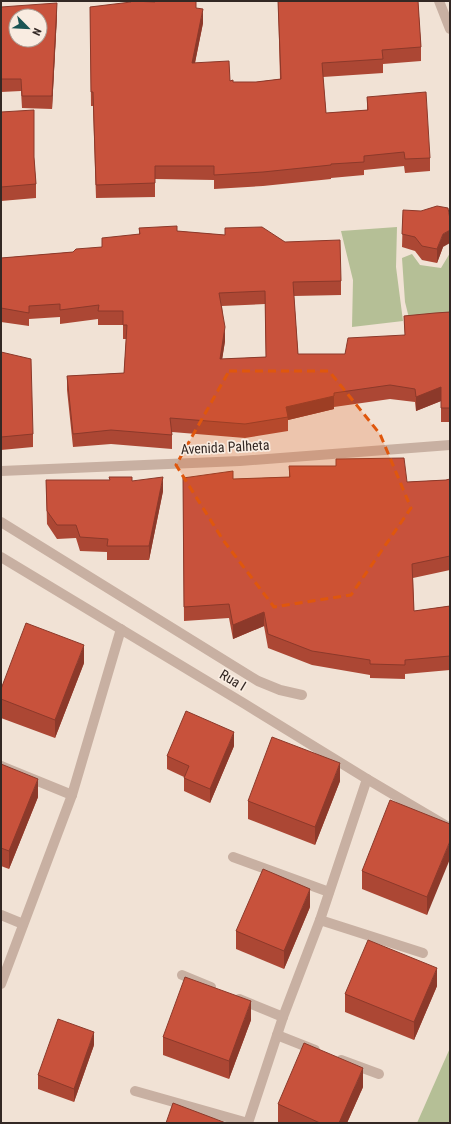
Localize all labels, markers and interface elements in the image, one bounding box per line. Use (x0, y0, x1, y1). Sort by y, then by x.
north arrow (8, 8, 48, 48)
text: N (29, 26, 44, 38)
street label: Avenida Palheta (180, 437, 270, 457)
street label: Rua I (217, 666, 249, 694)

